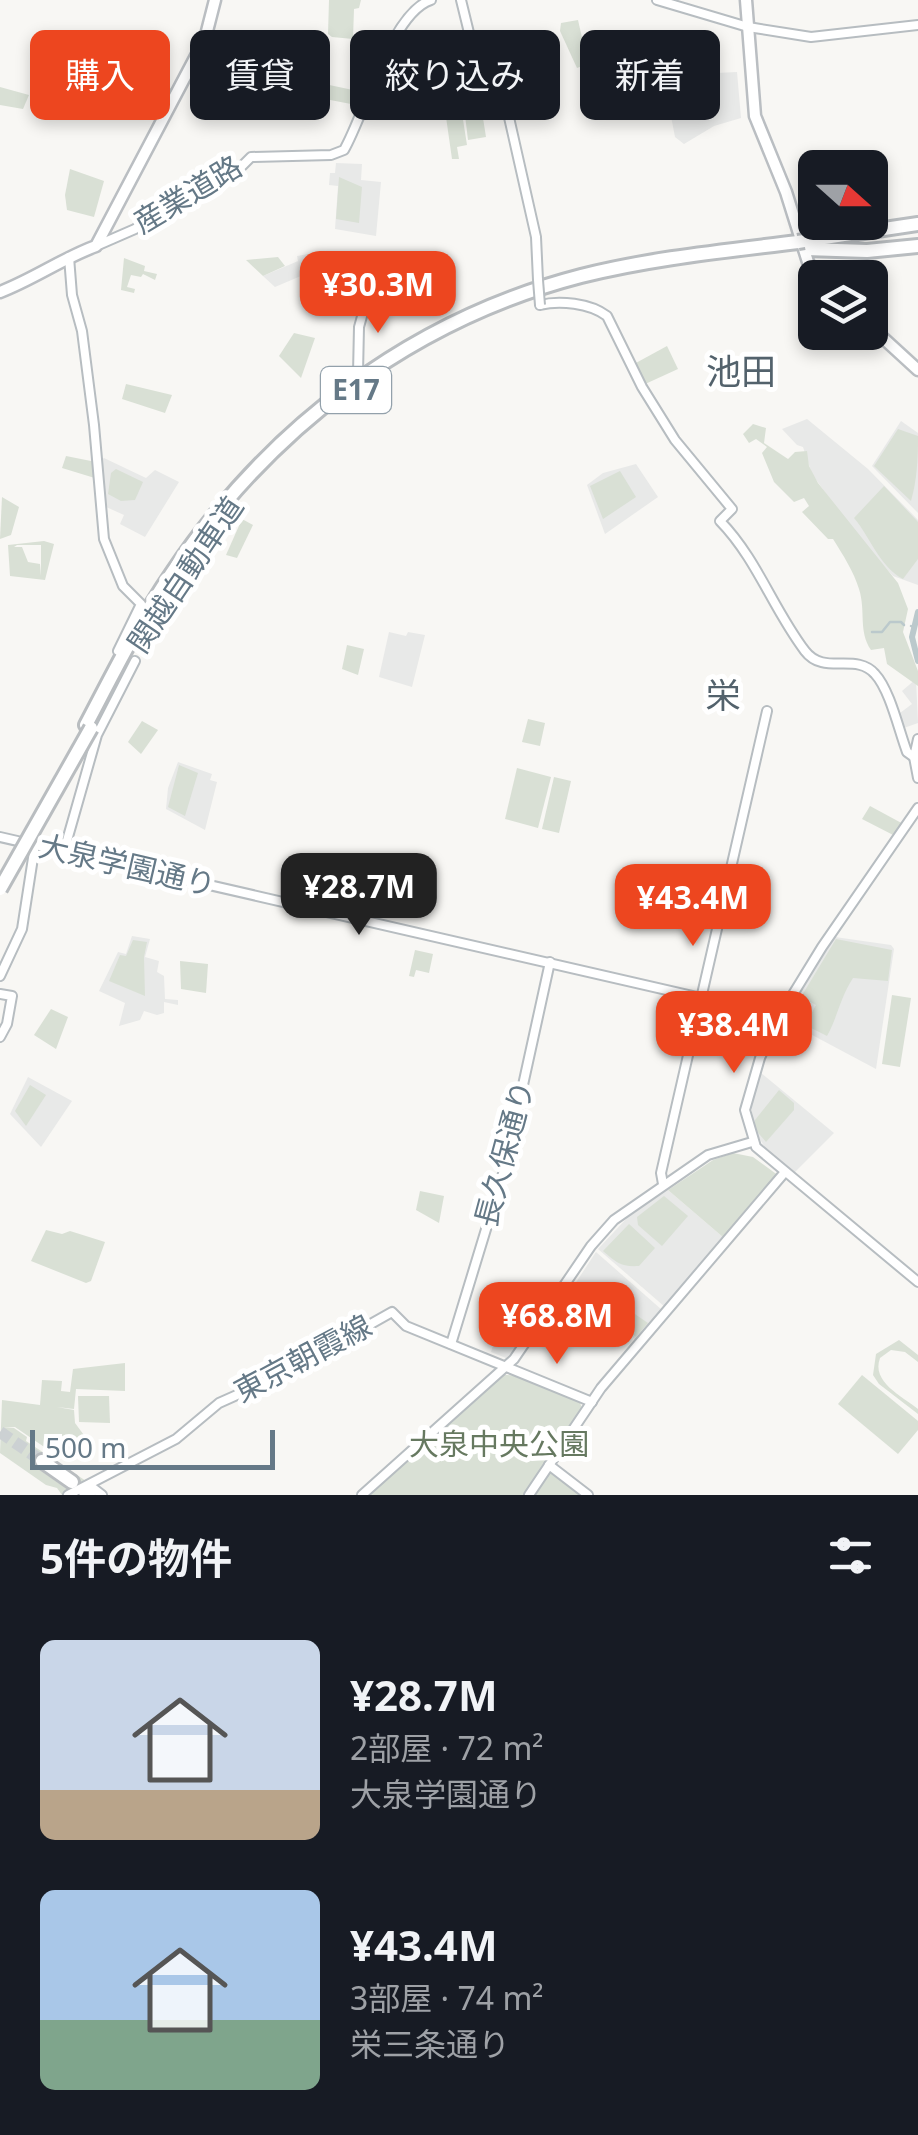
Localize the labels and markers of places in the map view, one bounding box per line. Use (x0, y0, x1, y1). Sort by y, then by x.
pin: ¥30.3M (297, 251, 459, 336)
pin: ¥28.7M (278, 853, 440, 938)
pin: ¥43.4M (612, 864, 774, 949)
pin: ¥38.4M (653, 991, 815, 1076)
pin: ¥68.8M (476, 1282, 638, 1367)

